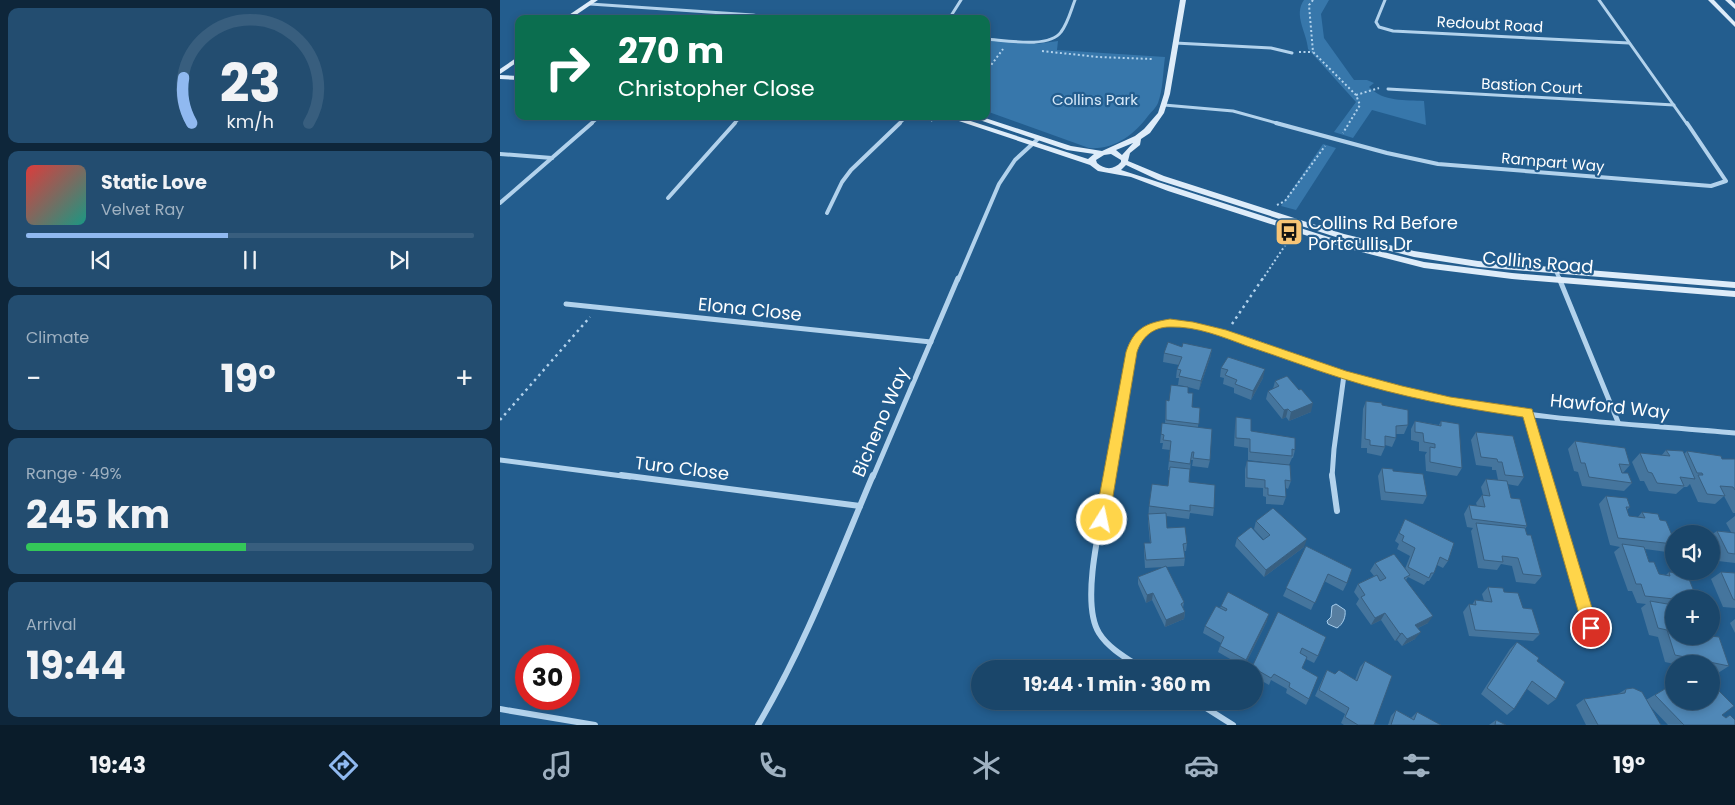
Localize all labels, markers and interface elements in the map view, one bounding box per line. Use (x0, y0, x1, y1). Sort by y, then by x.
street label: Redoubt Road (1436, 11, 1544, 37)
text: 270 m (618, 26, 724, 75)
icon: right (535, 35, 600, 100)
text: 23 (219, 47, 281, 120)
text: Christopher Close (618, 73, 815, 104)
street label: Bastion Court (1481, 73, 1583, 99)
park label: Collins Park (1052, 89, 1138, 110)
text: km/h (226, 109, 274, 134)
street label: Rampart Way (1501, 147, 1606, 177)
text: Static Love (101, 169, 207, 196)
text: Velvet Ray (101, 198, 184, 221)
place label: Collins Rd Before Portcullis Dr (1308, 210, 1458, 256)
bus stop icon: Collins Rd Before Portcullis Dr (1274, 217, 1304, 247)
street label: Collins Road (1482, 245, 1594, 279)
icon: previous (87, 246, 115, 274)
icon: pause (236, 246, 264, 274)
icon: next (385, 246, 413, 274)
street label: Elona Close (697, 291, 803, 327)
text: Climate (26, 326, 89, 349)
text: 19° (221, 352, 276, 405)
text: − (26, 359, 41, 398)
text: + (455, 359, 474, 398)
street label: Bicheno Way (846, 363, 914, 481)
street label: Hawford Way (1549, 387, 1671, 425)
street label: Turo Close (633, 450, 731, 486)
text: Range · 49% (26, 462, 122, 485)
text: 245 km (26, 488, 170, 541)
position arrow (1075, 493, 1127, 545)
map controls (1665, 525, 1720, 710)
button: sound (1665, 525, 1720, 580)
button: + (1665, 590, 1720, 645)
pin (1570, 607, 1612, 649)
text: Arrival (26, 613, 76, 636)
icon: arrive (1577, 614, 1605, 642)
text: 19:44 (26, 639, 126, 692)
speed limit sign: 30 (515, 645, 580, 710)
button: − (1665, 655, 1720, 710)
text: 19:44 · 1 min · 360 m (1023, 671, 1211, 698)
icon: directions (326, 748, 361, 783)
icon: music (540, 748, 575, 783)
icon: phone (755, 748, 790, 783)
icon: climate (969, 748, 1004, 783)
icon: car (1184, 748, 1219, 783)
icon: filters (1399, 748, 1434, 783)
text: 19:43 (90, 750, 146, 781)
text: 19° (1613, 750, 1645, 781)

